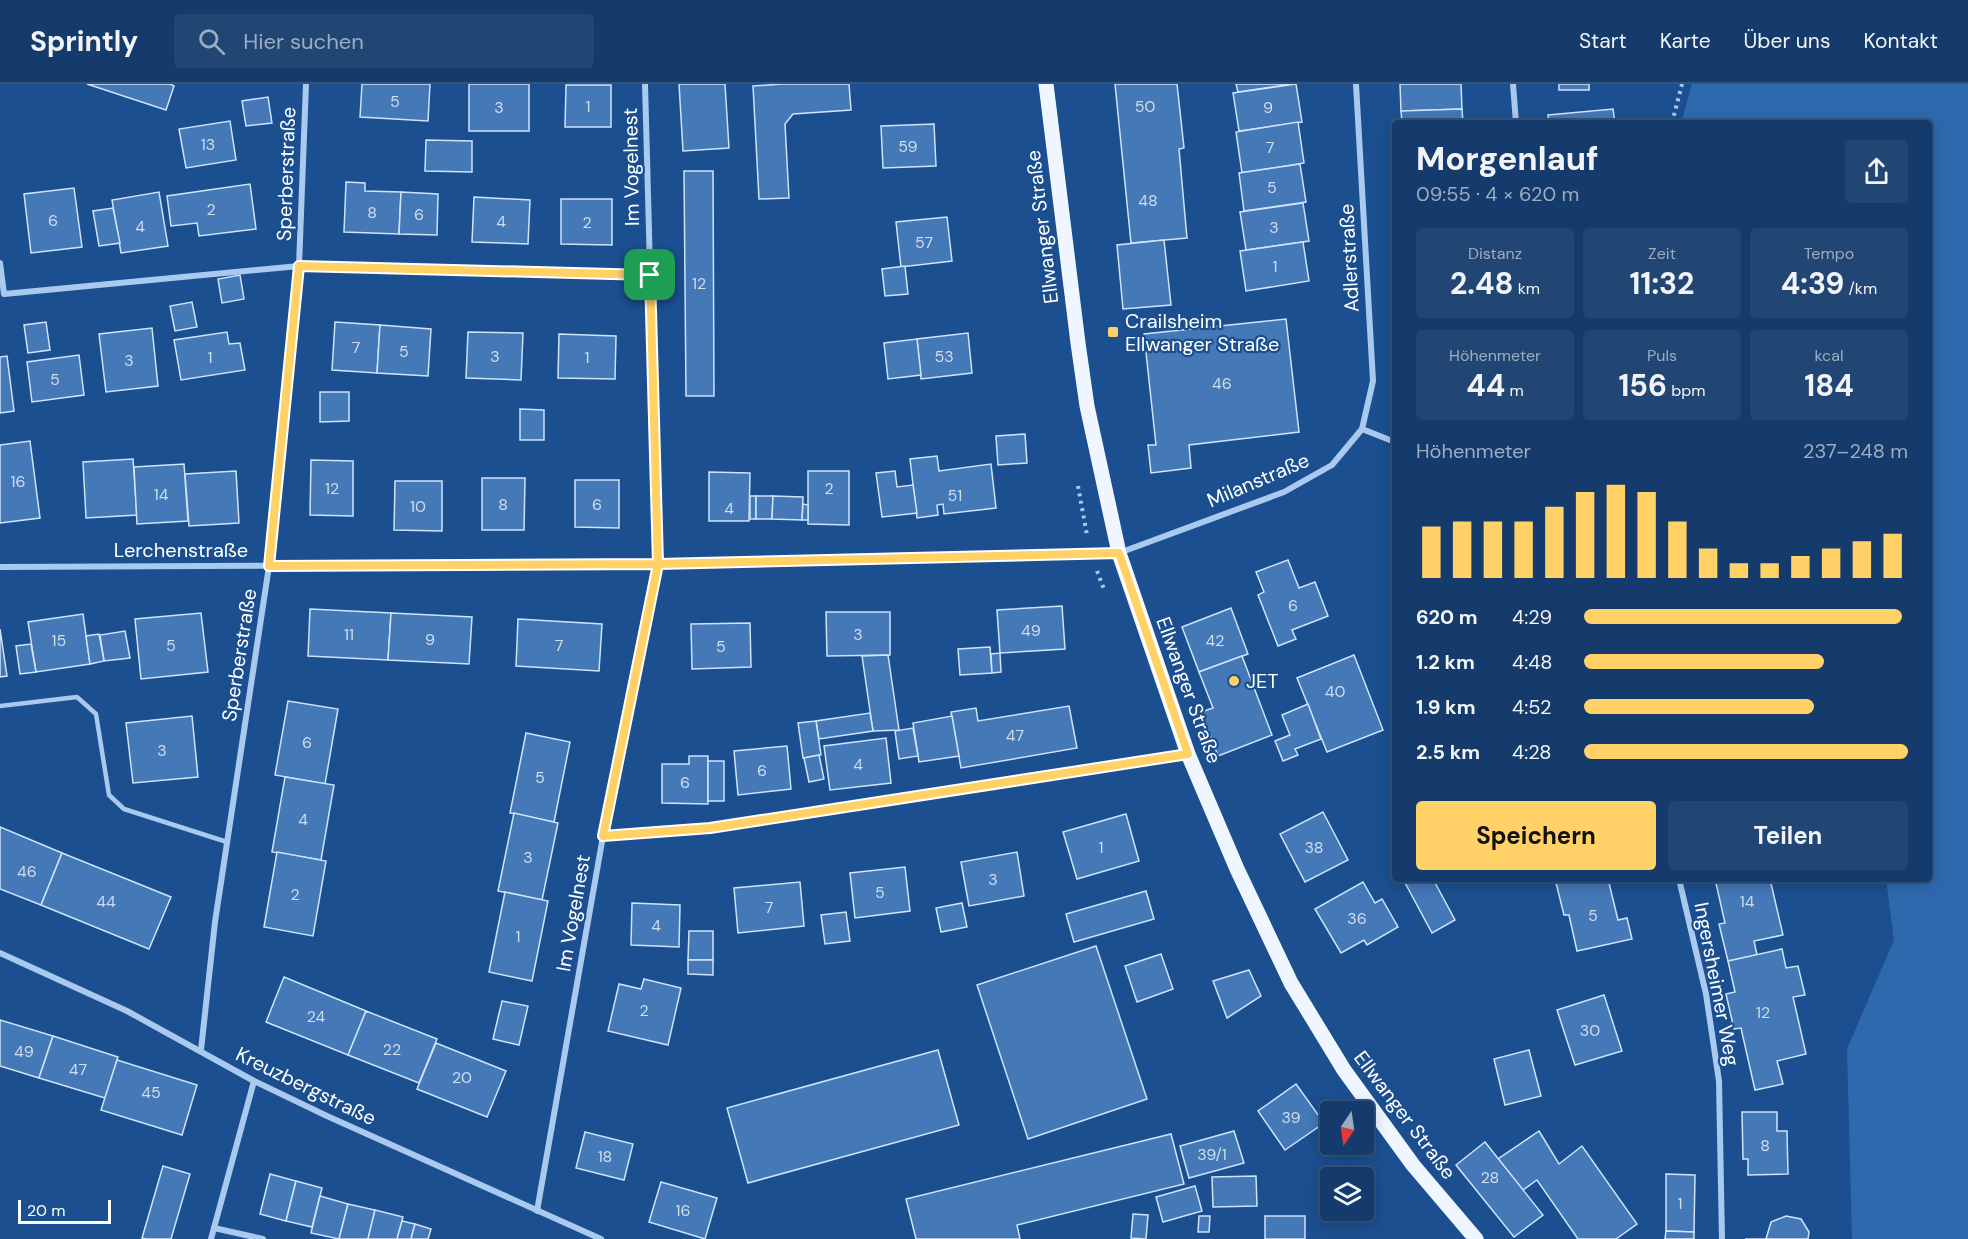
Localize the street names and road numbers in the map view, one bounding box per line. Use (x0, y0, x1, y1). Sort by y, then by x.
street label: Sperberstraße (271, 106, 301, 242)
street label: Im Vogelnest (617, 108, 645, 226)
street label: Ellwanger Straße (1020, 149, 1064, 305)
street label: Adlerstraße (1333, 203, 1365, 313)
street label: Milanstraße (1203, 447, 1313, 513)
street label: Lerchenstraße (114, 537, 248, 563)
street label: Sperberstraße (216, 587, 262, 723)
street label: Ellwanger Straße (1150, 613, 1228, 767)
street label: Im Vogelnest (550, 852, 596, 973)
street label: Ingersheimer Weg (1688, 900, 1746, 1068)
street label: Kreuzbergstraße (232, 1041, 380, 1131)
street label: Ellwanger Straße (1348, 1046, 1462, 1184)

